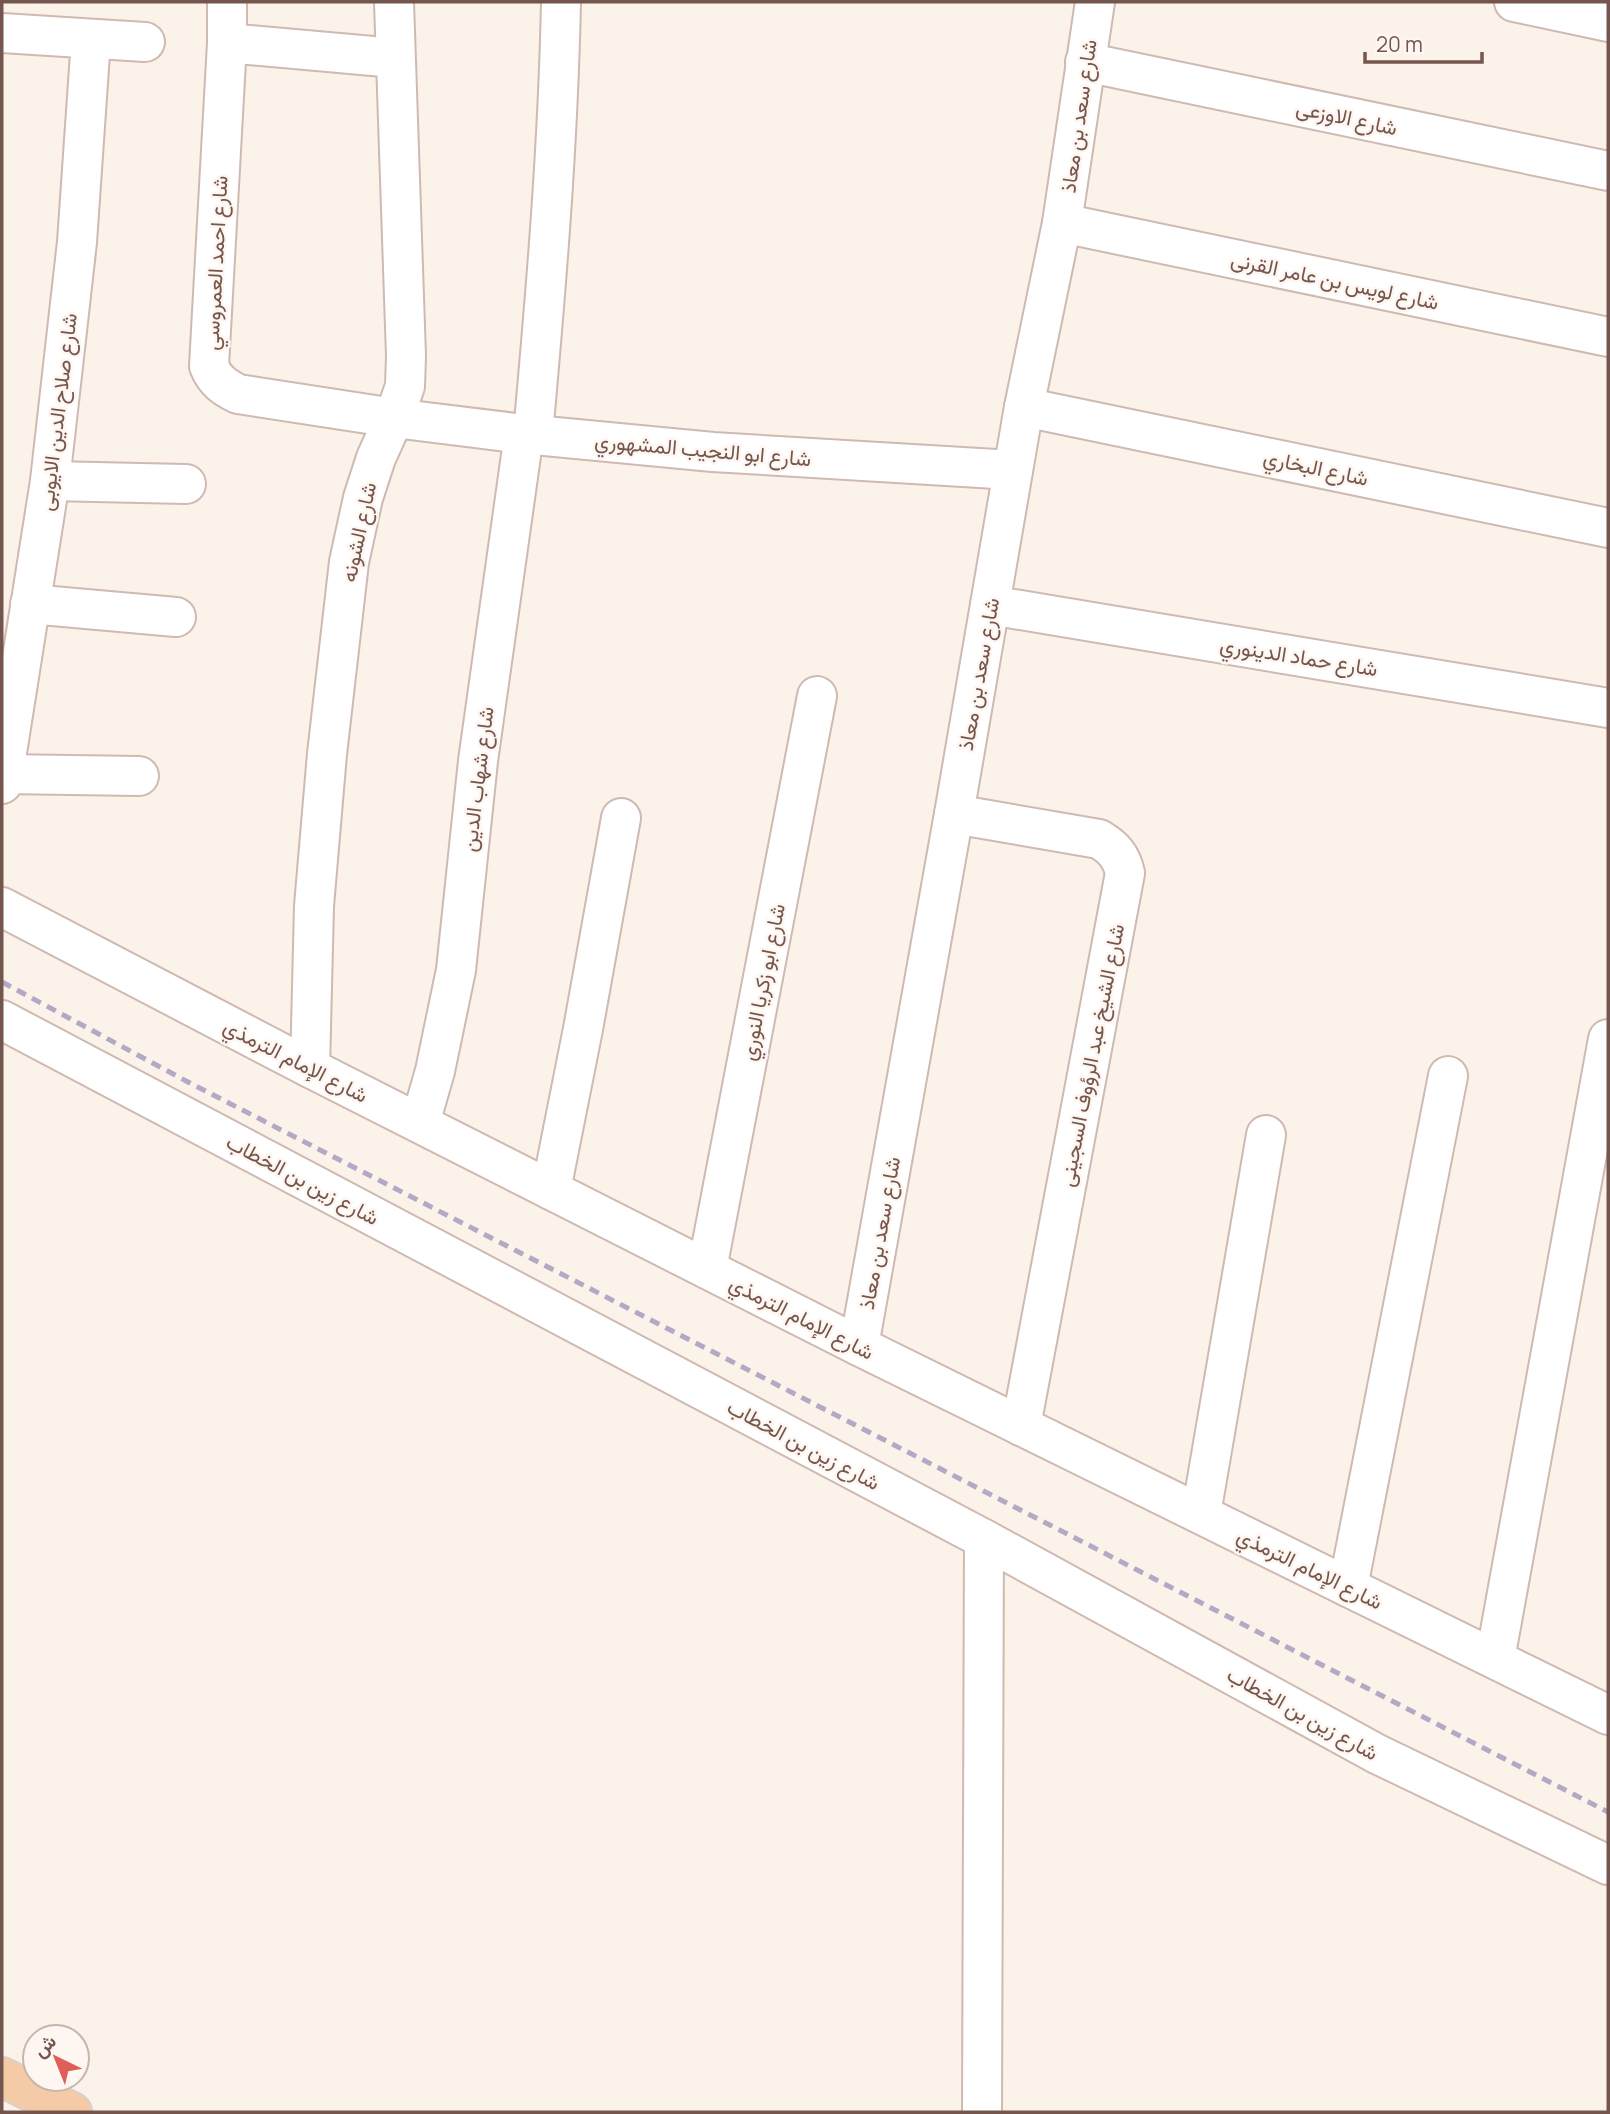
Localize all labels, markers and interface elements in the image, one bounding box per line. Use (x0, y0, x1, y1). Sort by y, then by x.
scale bar (1365, 21, 1482, 65)
text: 20 m (1376, 30, 1423, 58)
street label: شارع سعد بن معاذ (1053, 37, 1104, 195)
street label: شارع الاوزعى (1294, 93, 1400, 142)
street label: شارع احمد العمروسي (196, 175, 238, 351)
street label: شارع لويس بن عامر القرنى (1228, 244, 1441, 317)
street label: شارع صلاح الدين الايوبى (31, 311, 84, 513)
street label: شارع ابو النجيب المشهوري (593, 426, 812, 476)
street label: شارع البخاري (1260, 442, 1371, 496)
street label: شارع الشونه (334, 480, 383, 585)
street label: شارع سعد بن معاذ (951, 595, 1006, 753)
street label: شارع حماد الدينوري (1217, 630, 1380, 686)
street label: شارع شهاب الدين (454, 705, 501, 853)
street label: شارع ابو زكريا النوري (733, 901, 795, 1064)
street label: شارع الشيخ عبد الرؤوف السجينى (1052, 921, 1131, 1189)
street label: شارع الإمام الترمذي (217, 1011, 373, 1112)
street label: شارع زين بن الخطاب (221, 1127, 384, 1232)
street label: شارع سعد بن معاذ (852, 1154, 907, 1312)
street label: شارع الإمام الترمذي (723, 1268, 879, 1369)
street label: شارع زين بن الخطاب (722, 1392, 885, 1497)
street label: شارع الإمام الترمذي (1231, 1521, 1387, 1619)
street label: شارع زين بن الخطاب (1222, 1660, 1384, 1767)
north arrow (21, 2023, 91, 2093)
text: ش (27, 2028, 62, 2063)

